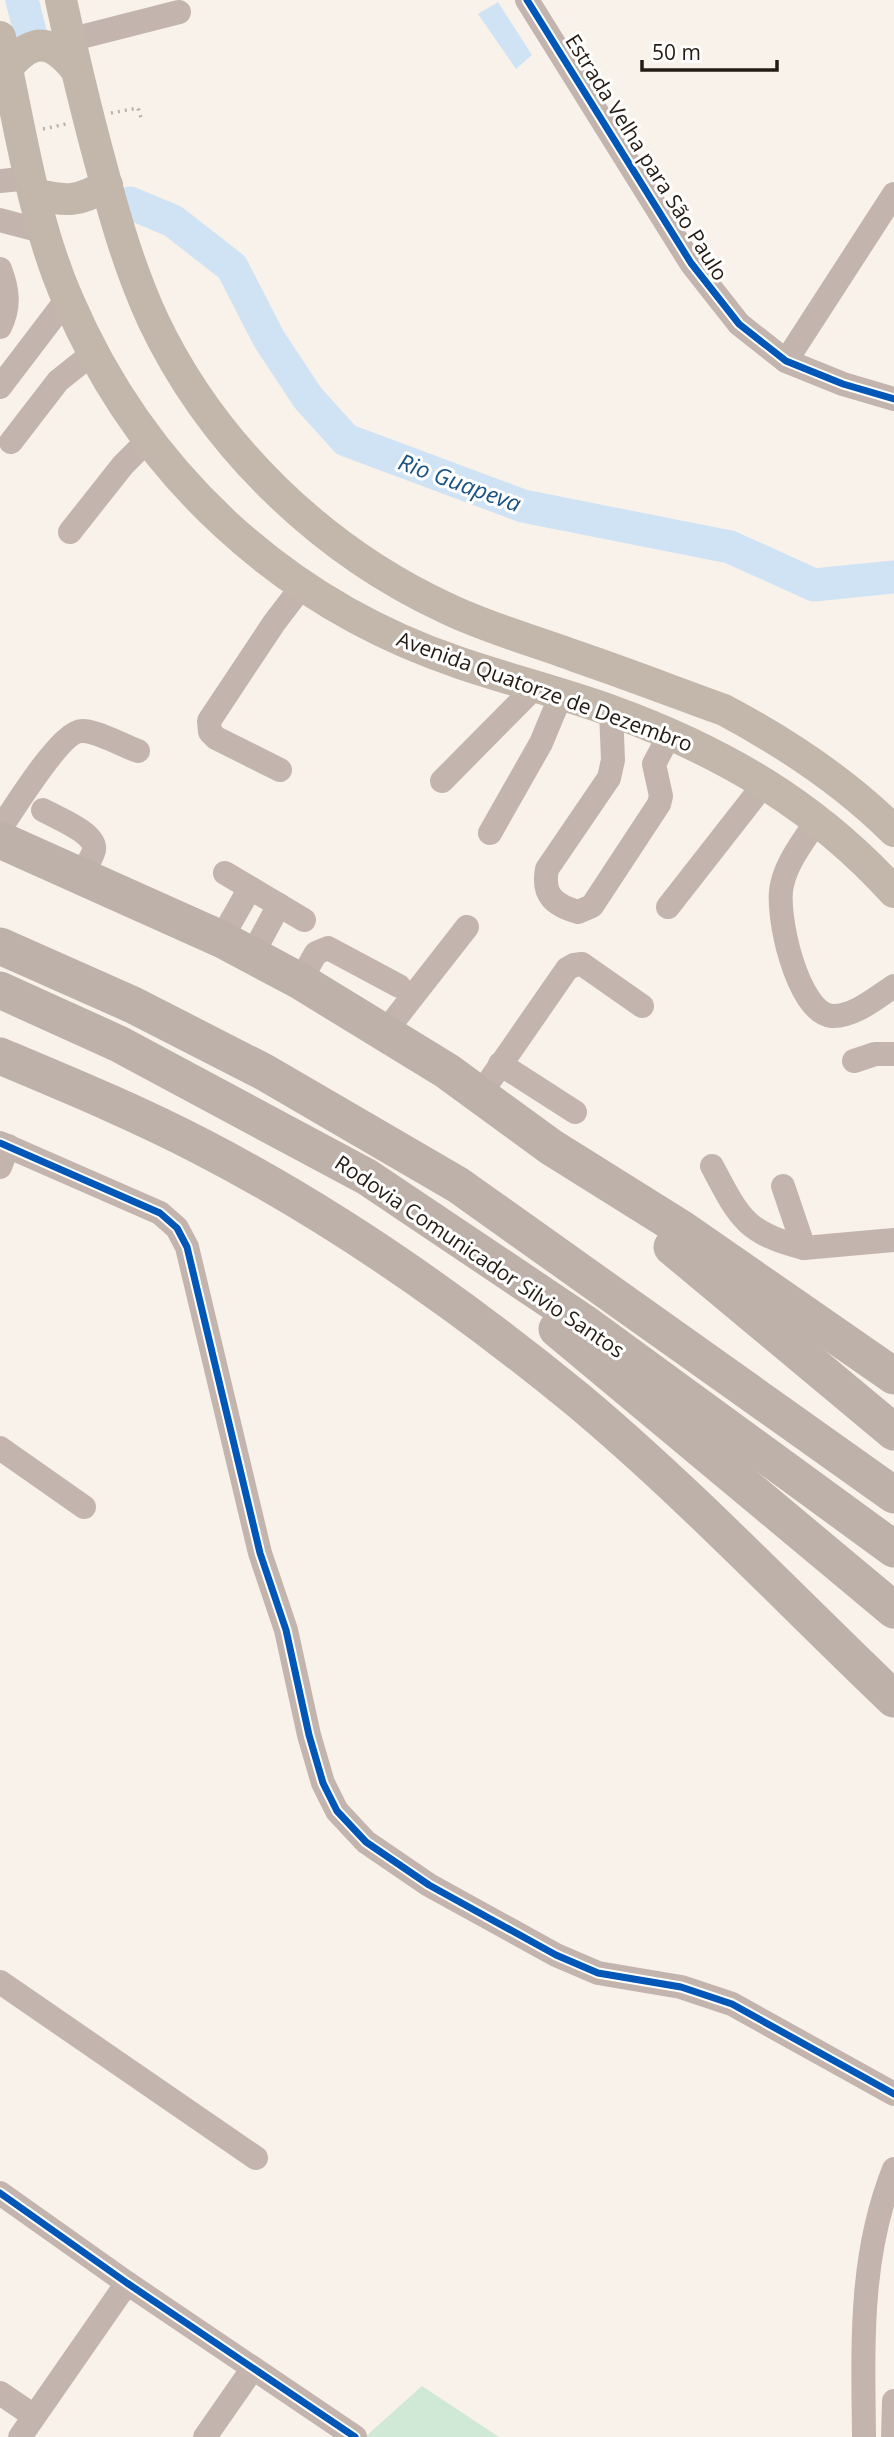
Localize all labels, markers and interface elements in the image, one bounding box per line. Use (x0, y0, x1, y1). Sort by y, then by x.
street label: Estrada Velha para São Paulo (559, 28, 735, 286)
scale bar (642, 28, 777, 72)
text: 50 m (652, 38, 701, 66)
water label: Rio Guapeva (394, 445, 526, 519)
street label: Avenida Quatorze de Dezembro (393, 624, 697, 758)
street label: Rodovia Comunicador Silvio Santos (330, 1148, 630, 1364)

